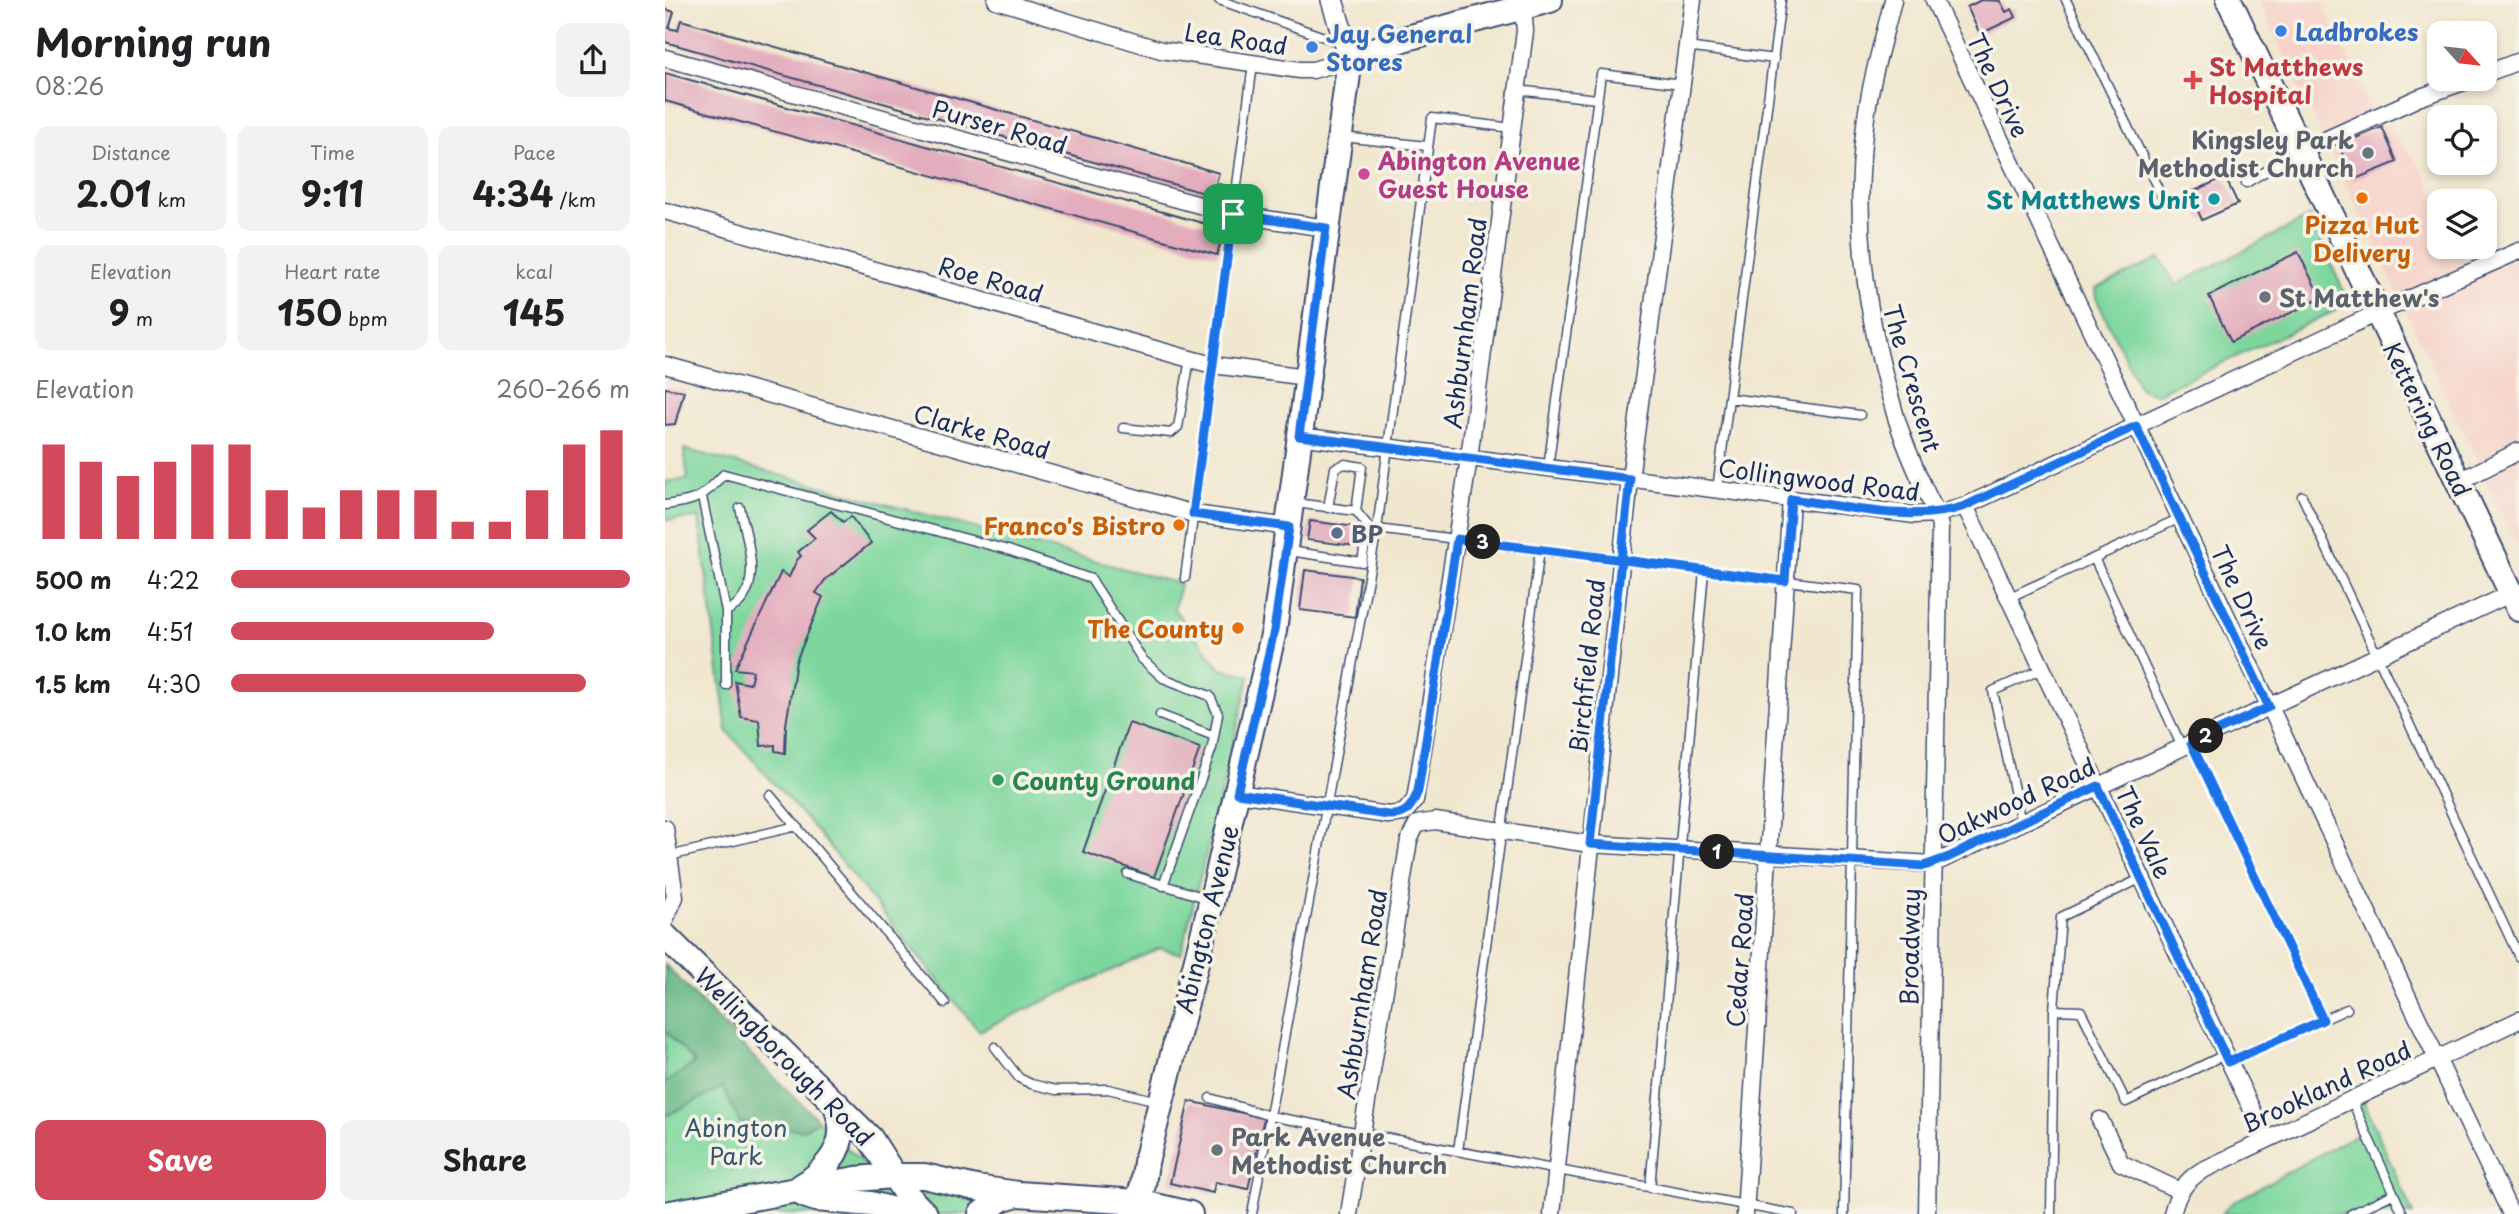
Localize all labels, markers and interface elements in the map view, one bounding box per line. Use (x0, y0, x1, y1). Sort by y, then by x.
text: Morning run (35, 13, 271, 70)
street label: Lea Road (1182, 13, 1290, 63)
place label: Ladbrokes (2295, 13, 2418, 49)
place label: Jay General Stores (1326, 15, 1472, 79)
north arrow (2427, 21, 2497, 91)
map controls (2427, 21, 2497, 259)
button: share (556, 23, 630, 97)
marker: Ladbrokes (2273, 23, 2289, 39)
street label: The Drive (1959, 27, 2039, 143)
marker: Jay General Stores (1304, 39, 1320, 55)
place label: St Matthews Hospital (2209, 48, 2363, 112)
text: 08:26 (35, 68, 104, 103)
marker: St Matthews Hospital (2183, 70, 2203, 90)
street label: Purser Road (928, 90, 1072, 162)
button: locate (2427, 105, 2497, 175)
place label: Kingsley Park Methodist Church (2138, 121, 2354, 185)
text: Distance (91, 138, 171, 166)
text: Time (310, 138, 355, 166)
text: Pace (513, 138, 556, 166)
place label: Abington Avenue Guest House (1377, 142, 1580, 206)
marker: Kingsley Park Methodist Church (2360, 145, 2376, 161)
text: 2.01 (76, 166, 151, 219)
text: 9:11 (301, 166, 364, 219)
text: 4:34 (472, 166, 553, 219)
marker: Abington Avenue Guest House (1356, 166, 1372, 182)
place label: St Matthews Unit (1986, 181, 2200, 217)
pin (1203, 184, 1263, 244)
text: km (151, 185, 186, 213)
text: /km (553, 185, 596, 213)
button: layers (2427, 189, 2497, 259)
marker: Pizza Hut Delivery (2354, 190, 2370, 206)
marker: St Matthews Unit (2206, 191, 2222, 207)
icon: arrive (1214, 195, 1252, 233)
place label: Pizza Hut Delivery (2304, 206, 2420, 270)
street label: Ashburnham Road (1433, 215, 1495, 431)
street label: Roe Road (934, 247, 1048, 311)
text: Elevation (90, 257, 172, 285)
text: Heart rate (285, 257, 380, 285)
text: kcal (515, 257, 553, 285)
place label: St Matthew's (2279, 279, 2440, 315)
text: 9 (109, 285, 130, 338)
text: 150 (277, 285, 342, 338)
text: 145 (503, 285, 566, 338)
marker: St Matthew's (2257, 289, 2273, 305)
street label: The Crescent (1875, 300, 1951, 456)
text: m (130, 304, 153, 332)
text: bpm (342, 304, 388, 332)
street label: Kettering Road (2375, 335, 2481, 503)
text: Elevation (35, 371, 134, 406)
text: 260–266 m (496, 371, 630, 406)
street label: Clarke Road (910, 394, 1054, 468)
street label: Collingwood Road (1716, 449, 1922, 509)
place label: Franco's Bistro (984, 507, 1165, 543)
place label: BP (1351, 515, 1383, 551)
marker: Franco's Bistro (1171, 517, 1187, 533)
pin: 3 (1465, 524, 1501, 560)
marker: BP (1329, 525, 1345, 541)
text: 3 (1476, 527, 1489, 555)
street label: The Drive (2203, 539, 2283, 655)
text: 500 m (35, 562, 112, 597)
text: 4:22 (147, 562, 200, 597)
street label: Birchfield Road (1559, 577, 1613, 755)
place label: The County (1087, 610, 1224, 646)
text: 1.0 km (35, 614, 112, 649)
text: 4:51 (147, 614, 193, 649)
marker: The County (1230, 620, 1246, 636)
text: 1.5 km (35, 666, 111, 701)
text: 4:30 (147, 666, 201, 701)
pin: 2 (2189, 718, 2223, 754)
text: 2 (2199, 721, 2212, 749)
street label: Oakwood Road (1931, 748, 2101, 852)
place label: County Ground (1012, 762, 1196, 798)
marker: County Ground (990, 772, 1006, 788)
street label: The Vale (2108, 780, 2182, 884)
street label: Abington Avenue (1165, 821, 1247, 1017)
pin: 1 (1699, 834, 1735, 870)
text: 1 (1712, 837, 1721, 865)
street label: Ashburnham Road (1327, 886, 1395, 1102)
street label: Broadway (1890, 888, 1928, 1006)
street label: Cedar Road (1716, 892, 1762, 1028)
street label: Wellingborough Road (687, 958, 883, 1154)
street label: Brookland Road (2235, 1031, 2417, 1141)
park label: Abington Park (685, 1109, 787, 1173)
place label: Park Avenue Methodist Church (1231, 1118, 1447, 1182)
button: Save (35, 1120, 326, 1200)
button: Share (340, 1120, 630, 1200)
marker: Park Avenue Methodist Church (1209, 1142, 1225, 1158)

